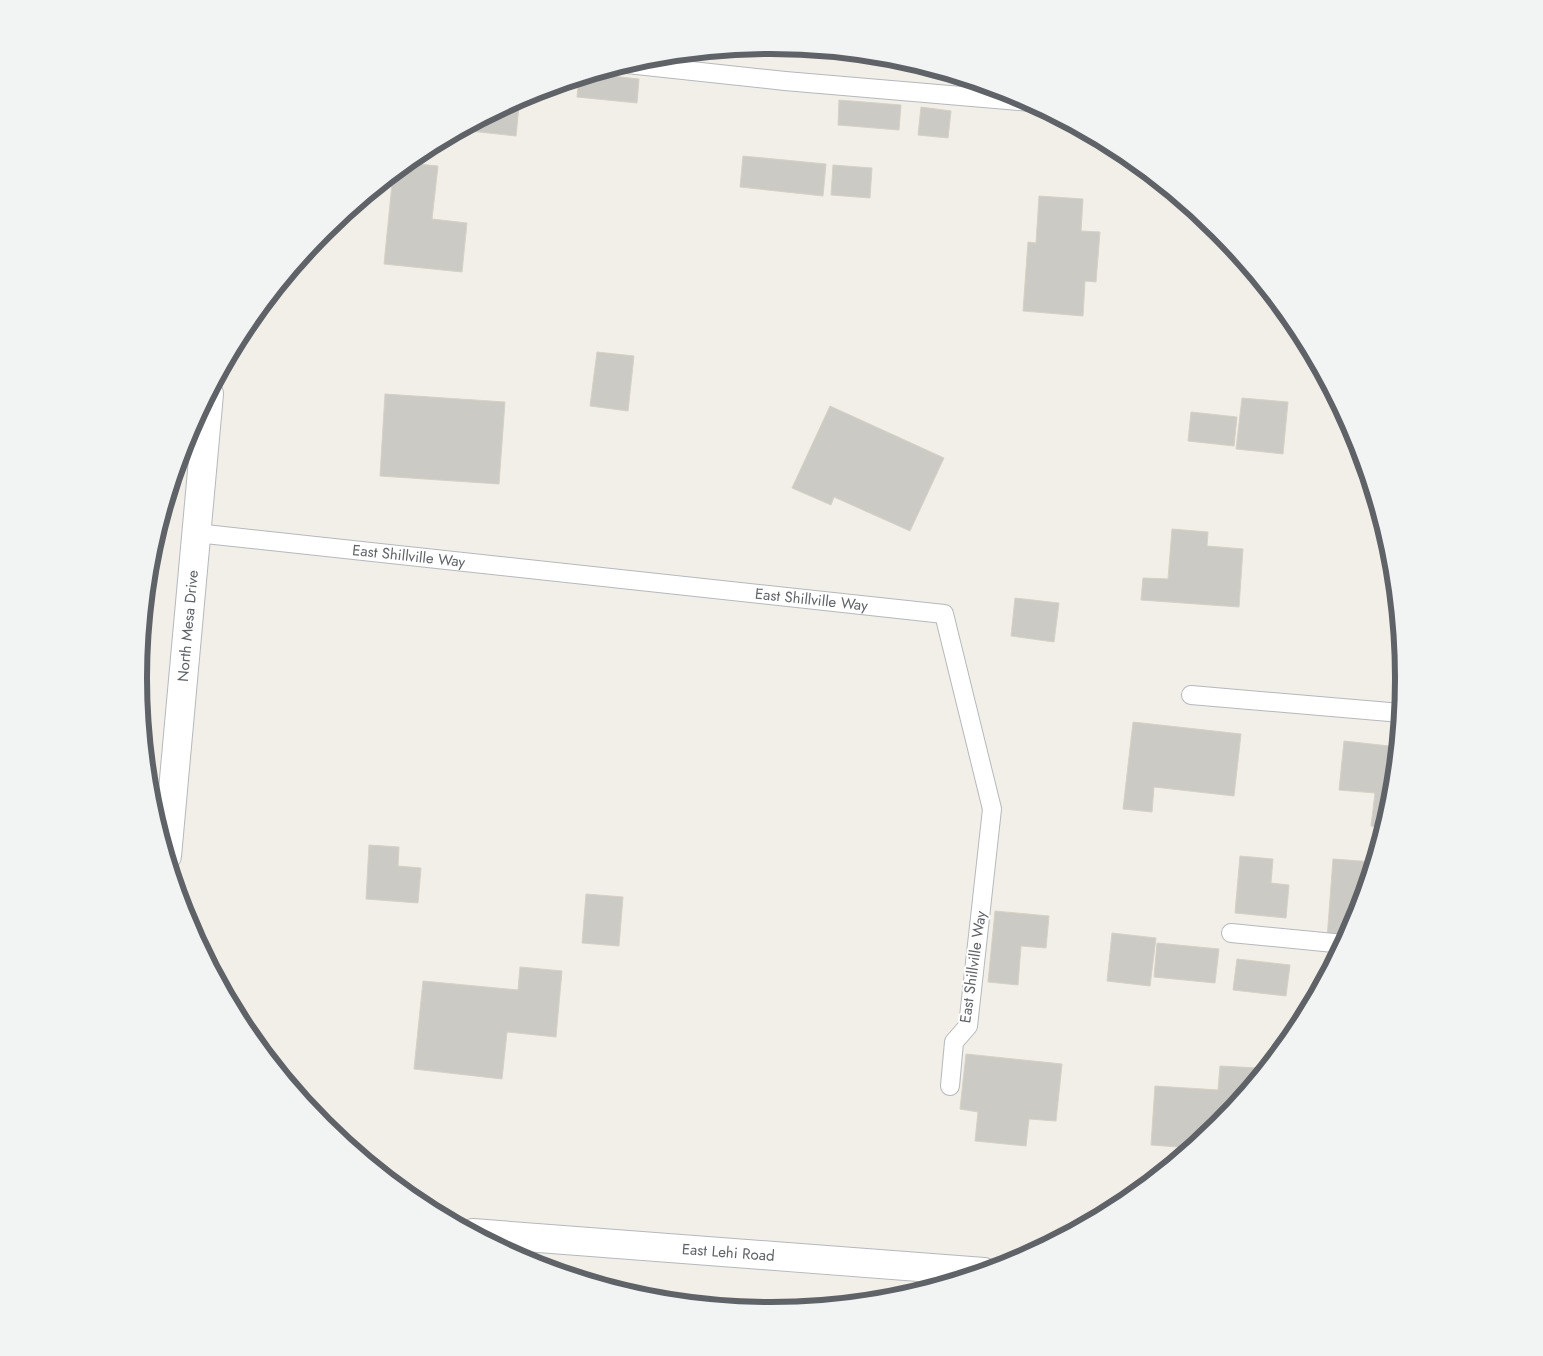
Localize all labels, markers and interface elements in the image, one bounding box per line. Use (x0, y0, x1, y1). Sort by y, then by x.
street label: East Shillville Way (351, 539, 467, 573)
street label: North Mesa Drive (172, 569, 204, 683)
street label: East Shillville Way (754, 583, 869, 617)
street label: East Shillville Way (954, 909, 992, 1025)
street label: East Lehi Road (681, 1238, 775, 1267)

